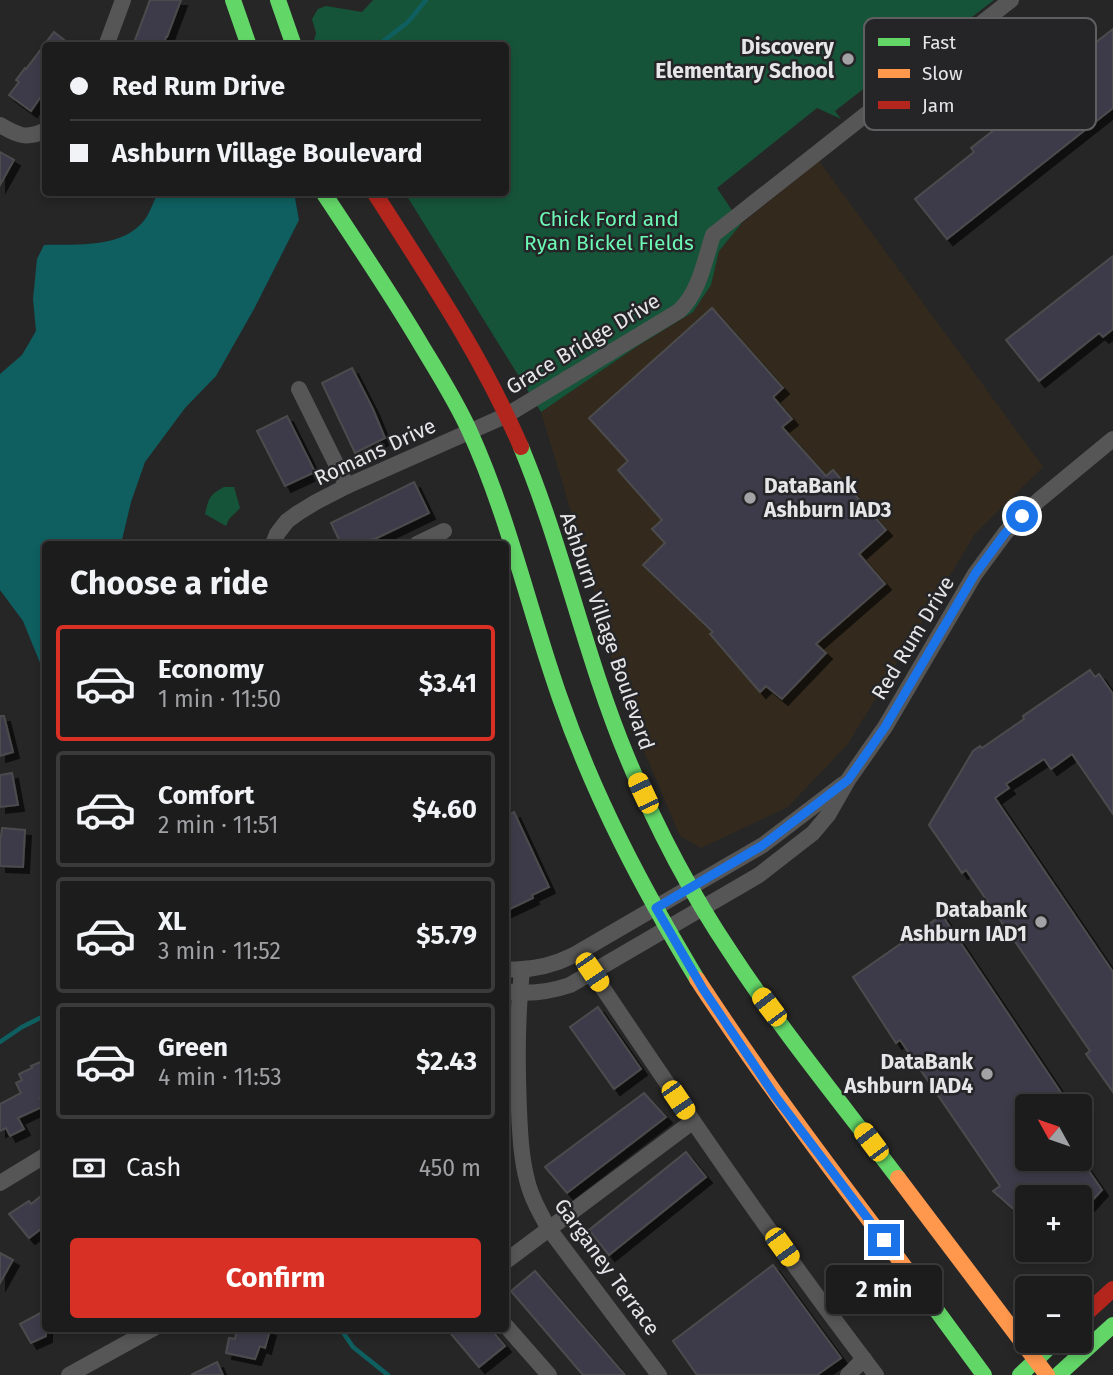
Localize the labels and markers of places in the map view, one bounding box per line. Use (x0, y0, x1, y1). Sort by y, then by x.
place label: Discovery Elementary School (655, 34, 835, 84)
marker: Discovery Elementary School (840, 51, 856, 67)
place label: DataBank Ashburn IAD3 (763, 473, 892, 523)
marker: DataBank Ashburn IAD3 (742, 490, 758, 506)
place label: Databank Ashburn IAD1 (900, 897, 1027, 947)
marker: Databank Ashburn IAD1 (1033, 914, 1049, 930)
place label: DataBank Ashburn IAD4 (843, 1049, 973, 1099)
marker: DataBank Ashburn IAD4 (979, 1066, 995, 1082)

